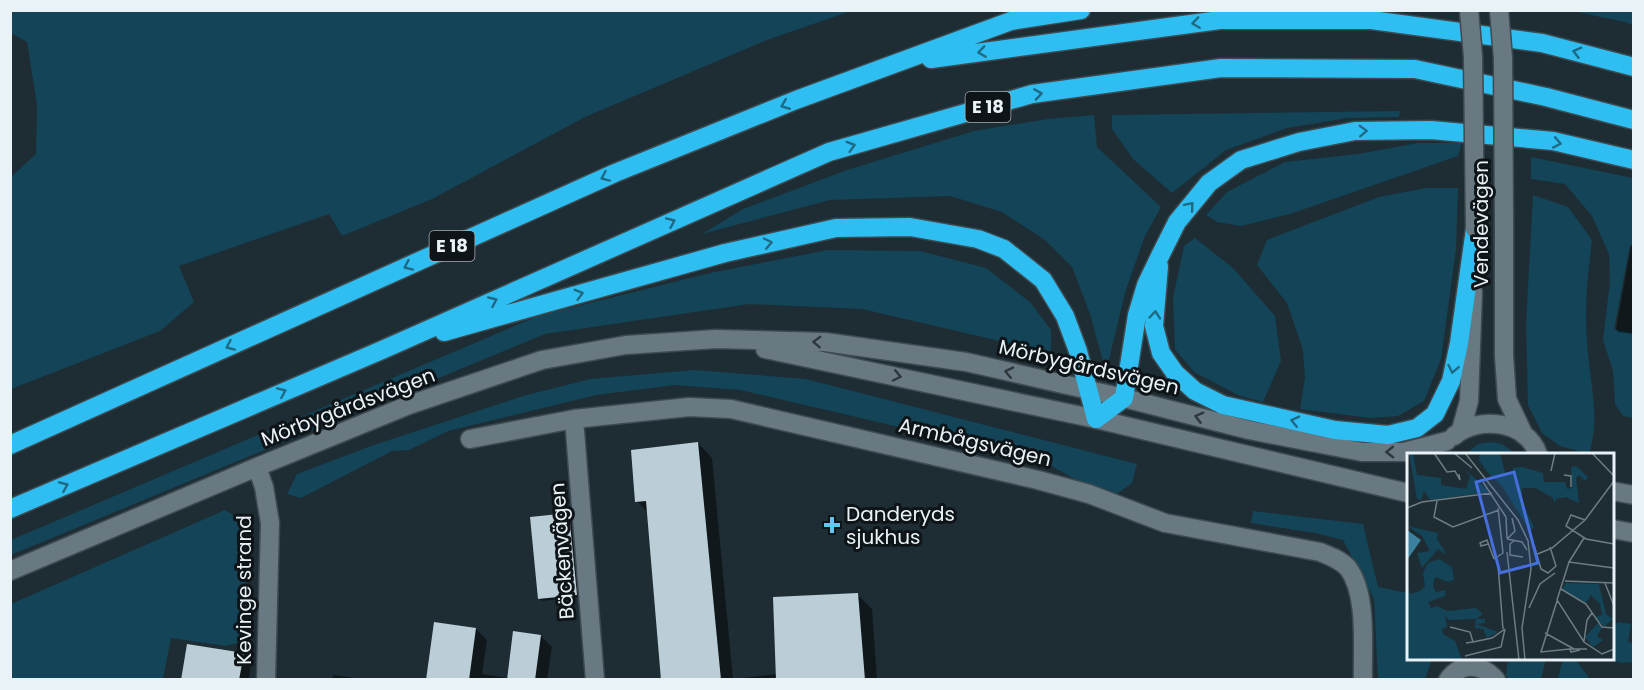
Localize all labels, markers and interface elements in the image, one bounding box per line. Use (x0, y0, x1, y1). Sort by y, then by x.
one-way arrow (1191, 17, 1200, 29)
one-way arrow (977, 46, 986, 58)
one-way arrow (1572, 46, 1582, 59)
one-way arrow (1034, 88, 1043, 100)
road number: E 18 (966, 92, 1010, 122)
one-way arrow (781, 97, 791, 110)
one-way arrow (1359, 125, 1368, 138)
one-way arrow (1552, 136, 1562, 149)
one-way arrow (845, 141, 856, 153)
street label: Vendevägen (1467, 160, 1495, 288)
one-way arrow (600, 170, 611, 182)
one-way arrow (1183, 202, 1194, 213)
one-way arrow (665, 217, 676, 229)
road number: E 18 (430, 231, 474, 261)
one-way arrow (762, 237, 772, 250)
one-way arrow (403, 259, 414, 271)
one-way arrow (574, 289, 584, 301)
one-way arrow (486, 296, 497, 308)
one-way arrow (1148, 311, 1161, 320)
street label: Mörbygårdsvägen (996, 333, 1182, 401)
one-way arrow (812, 336, 821, 348)
one-way arrow (225, 339, 236, 351)
street label: Mörbygårdsvägen (257, 361, 439, 453)
one-way arrow (1447, 364, 1460, 374)
one-way arrow (1004, 366, 1014, 379)
one-way arrow (891, 369, 901, 382)
one-way arrow (276, 387, 287, 399)
street label: Armbågsvägen (896, 411, 1054, 473)
one-way arrow (1194, 411, 1204, 424)
one-way arrow (1290, 415, 1300, 428)
one-way arrow (1385, 446, 1394, 458)
inset map (1407, 453, 1614, 660)
one-way arrow (58, 481, 69, 493)
street label: Bäckenvägen (543, 482, 581, 620)
place label: Danderyds sjukhus (846, 500, 955, 551)
street label: Kevinge strand (230, 515, 258, 665)
marker: Danderyds sjukhus (823, 516, 841, 534)

